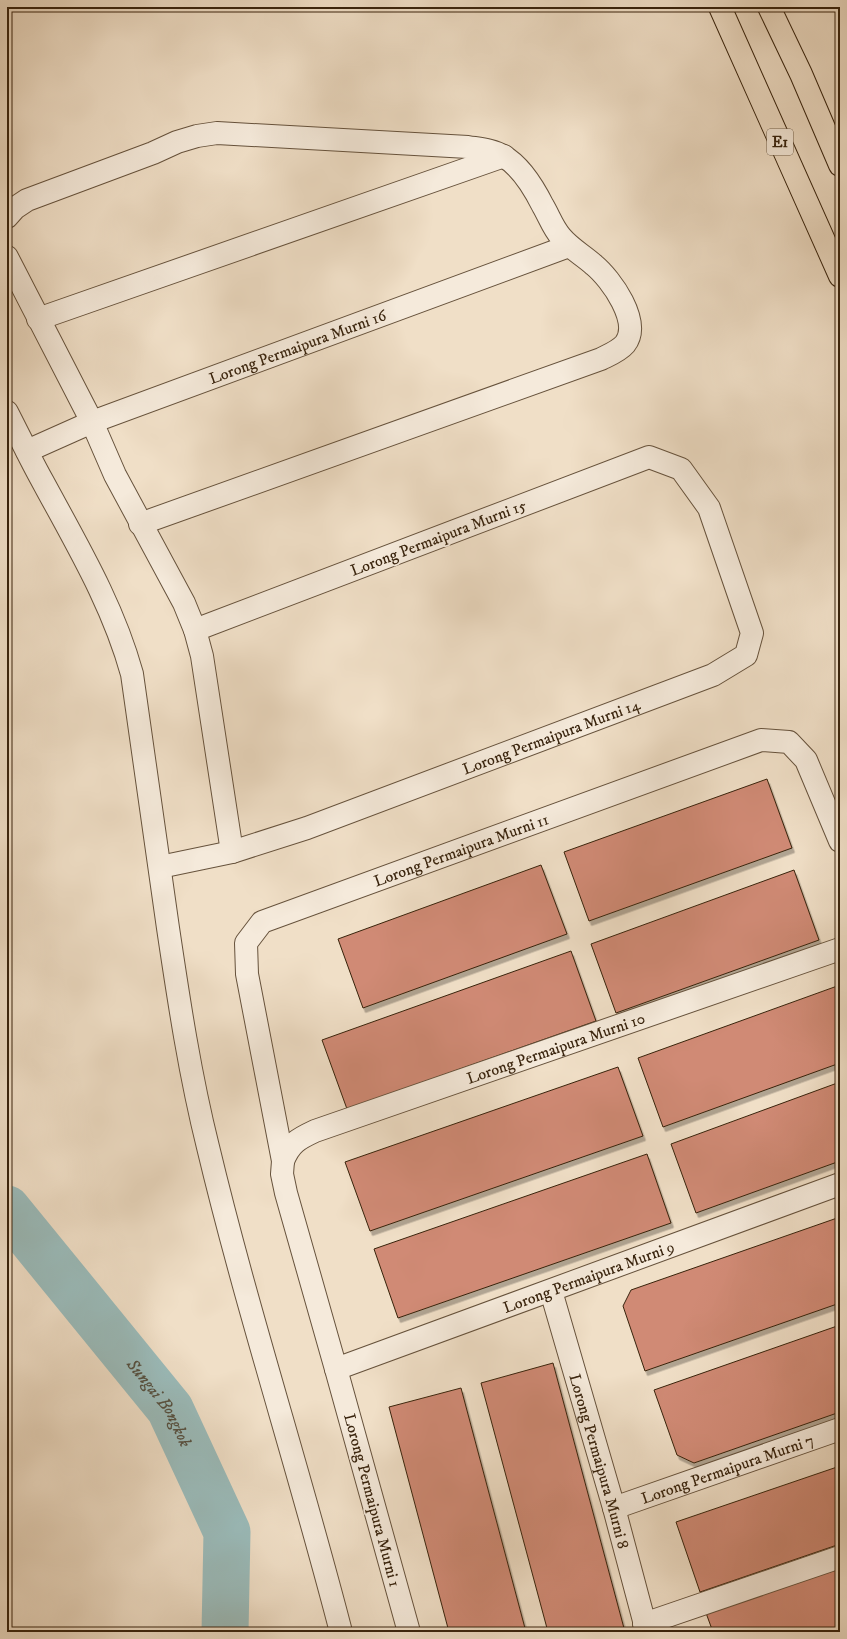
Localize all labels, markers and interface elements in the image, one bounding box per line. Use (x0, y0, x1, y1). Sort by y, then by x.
road number: E1 (767, 129, 793, 155)
street label: Lorong Permaipura Murni 16 (206, 305, 390, 389)
street label: Lorong Permaipura Murni 15 (348, 495, 529, 581)
street label: Lorong Permaipura Murni 14 (460, 694, 644, 780)
street label: Lorong Permaipura Murni 11 (371, 809, 552, 891)
street label: Lorong Permaipura Murni 10 (464, 1008, 648, 1089)
street label: Lorong Permaipura Murni 9 (500, 1237, 677, 1318)
water label: Sungai Bongkok (121, 1354, 196, 1452)
street label: Lorong Permaipura Murni 8 (565, 1371, 633, 1551)
street label: Lorong Permaipura Murni 1 (339, 1411, 405, 1589)
street label: Lorong Permaipura Murni 7 (639, 1430, 817, 1509)

